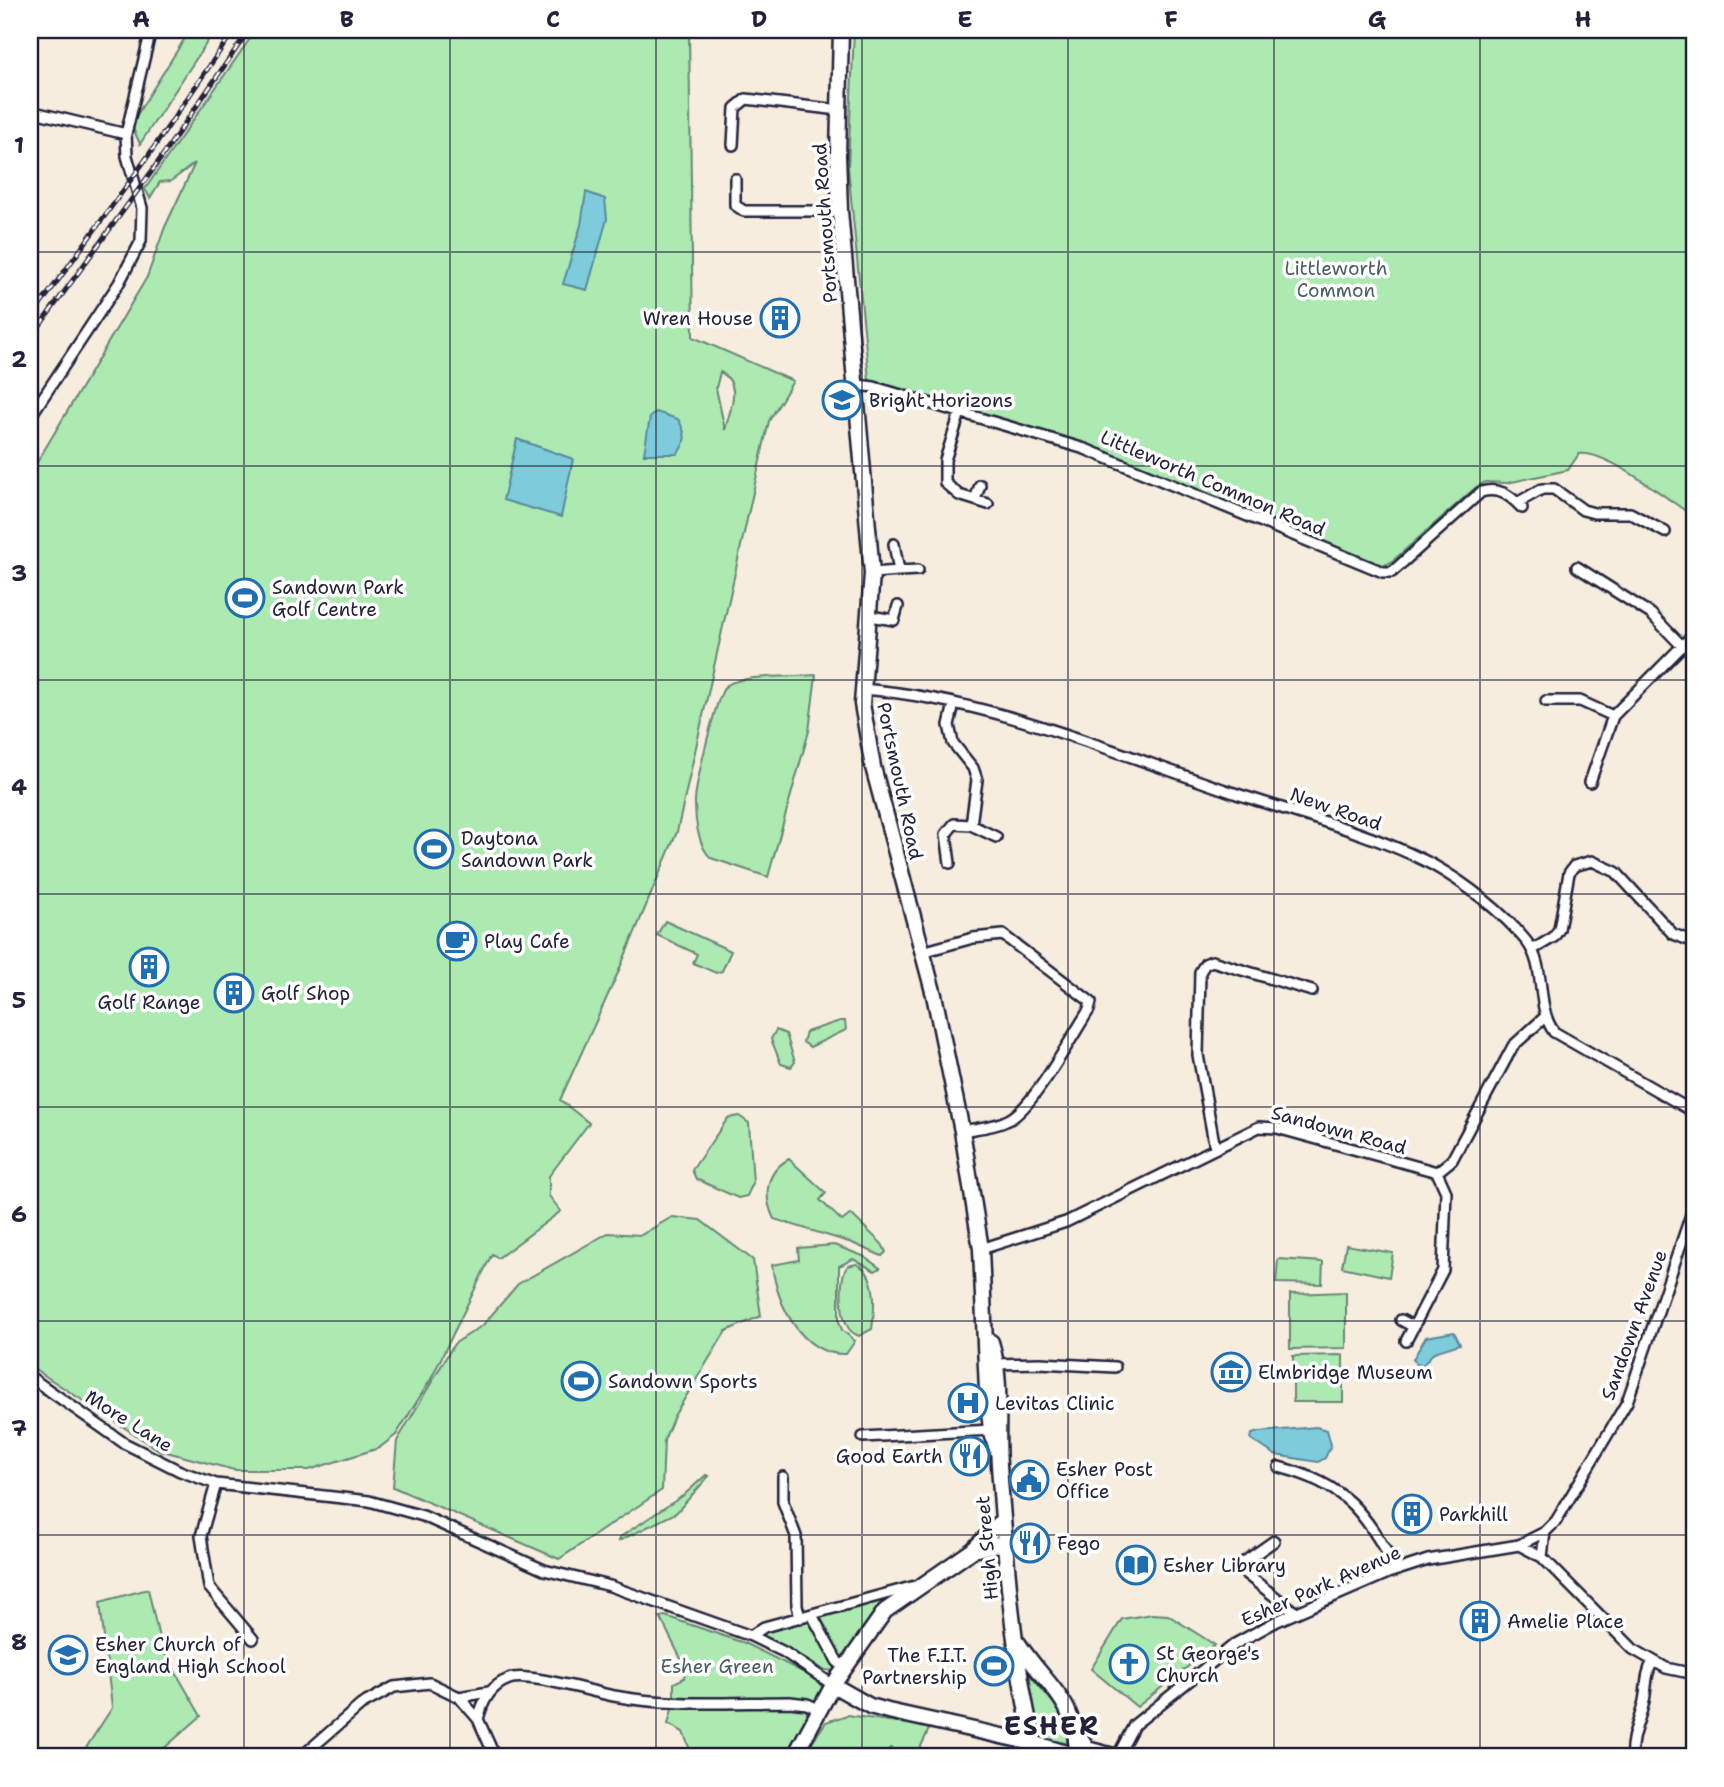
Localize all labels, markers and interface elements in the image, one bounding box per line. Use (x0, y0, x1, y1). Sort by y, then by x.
text: A (132, 4, 150, 34)
text: B (340, 4, 354, 34)
text: C (546, 4, 560, 34)
text: D (751, 4, 767, 34)
text: E (957, 4, 973, 34)
text: F (1164, 4, 1178, 34)
text: G (1368, 4, 1387, 34)
text: H (1575, 4, 1591, 34)
text: 1 (14, 130, 24, 160)
street label: Portsmouth Road (807, 142, 843, 304)
park label: Littleworth Common (1284, 256, 1388, 303)
building icon: Wren House (759, 297, 801, 339)
place label: Wren House (643, 306, 753, 331)
text: 2 (11, 344, 27, 374)
school or university icon: Bright Horizons (821, 379, 863, 421)
place label: Bright Horizons (869, 388, 1013, 413)
street label: Littleworth Common Road (1097, 424, 1329, 542)
text: 3 (11, 558, 27, 588)
place label: Sandown Park Golf Centre (272, 575, 404, 622)
sports icon: Sandown Park Golf Centre (224, 577, 266, 619)
street label: Portsmouth Road (871, 700, 929, 862)
text: 4 (11, 772, 27, 802)
street label: New Road (1287, 782, 1385, 836)
place label: Daytona Sandown Park (461, 826, 593, 873)
sports icon: Daytona Sandown Park (413, 828, 455, 870)
cafe icon: Play Cafe (436, 920, 478, 962)
place label: Play Cafe (484, 929, 570, 954)
building icon: Golf Range (128, 946, 170, 988)
building icon: Golf Shop (213, 972, 255, 1014)
place label: Golf Shop (261, 981, 350, 1006)
text: 5 (12, 985, 26, 1015)
place label: Golf Range (97, 990, 201, 1015)
street label: Sandown Road (1269, 1100, 1409, 1160)
text: 6 (11, 1199, 27, 1229)
street label: Sandown Avenue (1595, 1246, 1673, 1404)
museum icon: Elmbridge Museum (1210, 1351, 1252, 1393)
sports icon: Sandown Sports (560, 1360, 602, 1402)
place label: Elmbridge Museum (1258, 1360, 1433, 1385)
place label: Sandown Sports (608, 1369, 758, 1394)
hospital icon: Levitas Clinic (947, 1382, 989, 1424)
street label: More Lane (80, 1384, 178, 1458)
place label: Levitas Clinic (995, 1391, 1115, 1416)
text: 7 (11, 1413, 27, 1443)
restaurant icon: Good Earth (949, 1435, 991, 1477)
place label: Good Earth (836, 1444, 943, 1469)
place label: Esher Post Office (1056, 1457, 1153, 1504)
public building icon: Esher Post Office (1008, 1459, 1050, 1501)
building icon: Parkhill (1391, 1493, 1433, 1535)
street label: High Street (970, 1495, 1004, 1601)
place label: Parkhill (1439, 1502, 1508, 1527)
restaurant icon: Fego (1009, 1522, 1051, 1564)
place label: Fego (1057, 1531, 1100, 1556)
street label: Esher Park Avenue (1237, 1540, 1405, 1632)
library icon: Esher Library (1115, 1544, 1157, 1586)
place label: Esher Library (1163, 1553, 1286, 1578)
building icon: Amelie Place (1459, 1600, 1501, 1642)
place label: Amelie Place (1507, 1609, 1624, 1634)
text: 8 (11, 1627, 27, 1657)
place label: Esher Church of England High School (95, 1632, 286, 1679)
school or university icon: Esher Church of England High School (47, 1634, 89, 1676)
place label: St George's Church (1156, 1641, 1260, 1688)
place label: The F.I.T. Partnership (862, 1643, 967, 1690)
church icon: St George's Church (1108, 1643, 1150, 1685)
sports icon: The F.I.T. Partnership (973, 1645, 1015, 1687)
park label: Esher Green (660, 1654, 774, 1679)
district label: ESHER (1004, 1708, 1100, 1743)

